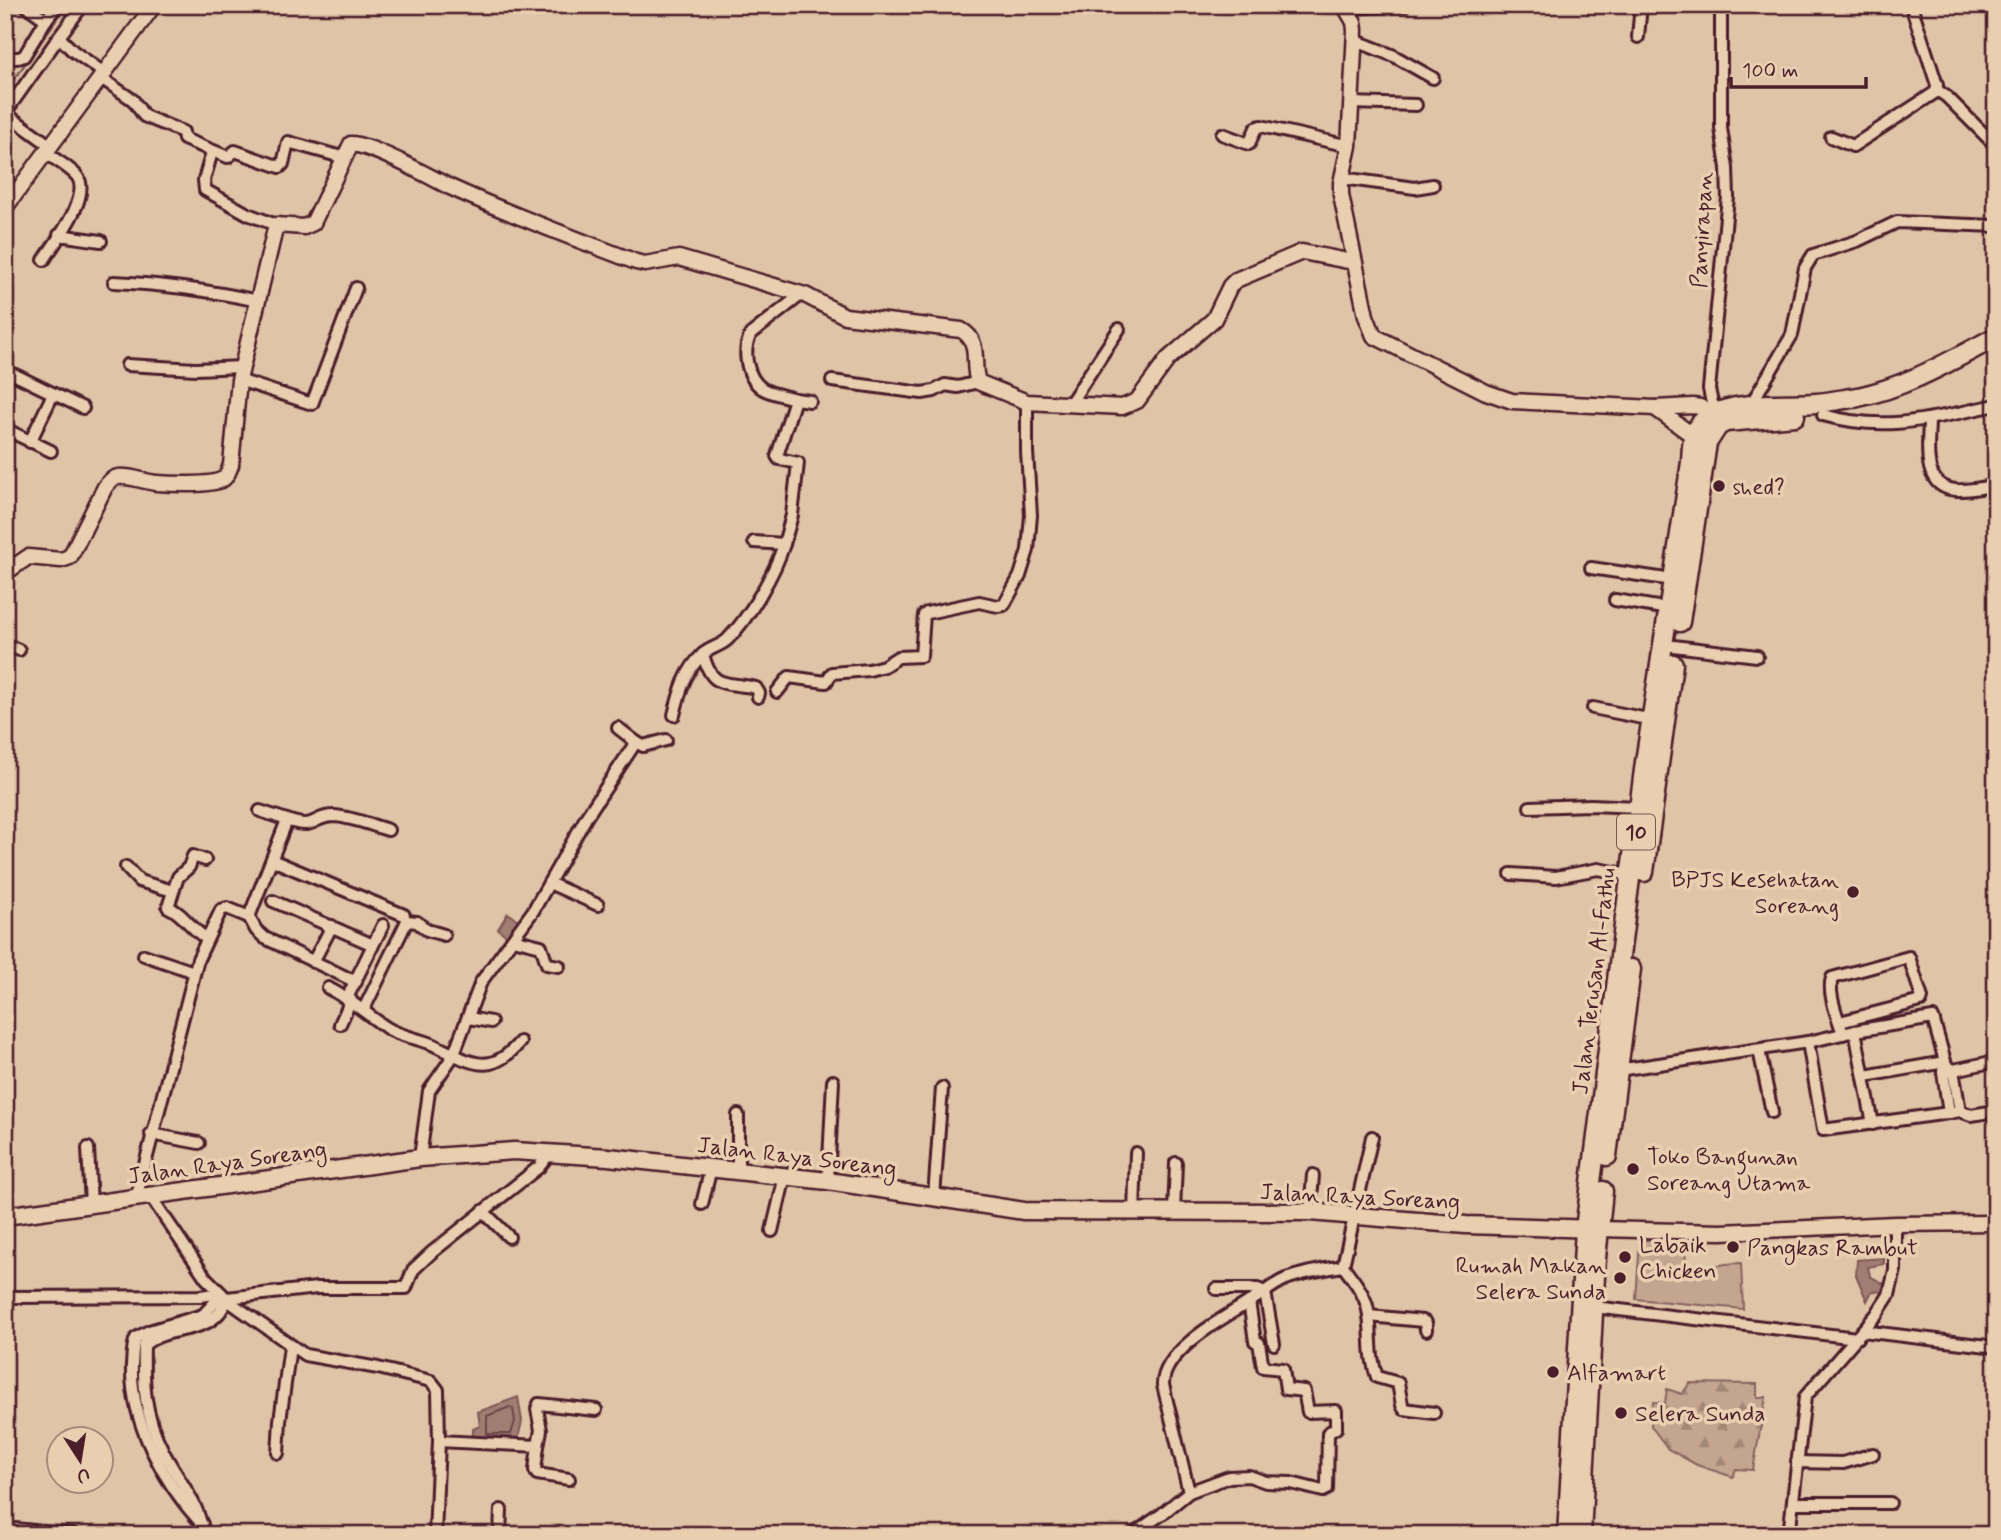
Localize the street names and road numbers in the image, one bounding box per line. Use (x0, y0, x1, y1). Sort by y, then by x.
street label: Panyirapan (1685, 171, 1721, 289)
road number: 10 (1617, 814, 1655, 850)
street label: Jalan Terusan Al-Fathu (1566, 866, 1624, 1096)
street label: Jalan Raya Soreang (695, 1131, 898, 1187)
street label: Jalan Raya Soreang (126, 1135, 329, 1195)
street label: Jalan Raya Soreang (1259, 1178, 1461, 1220)

